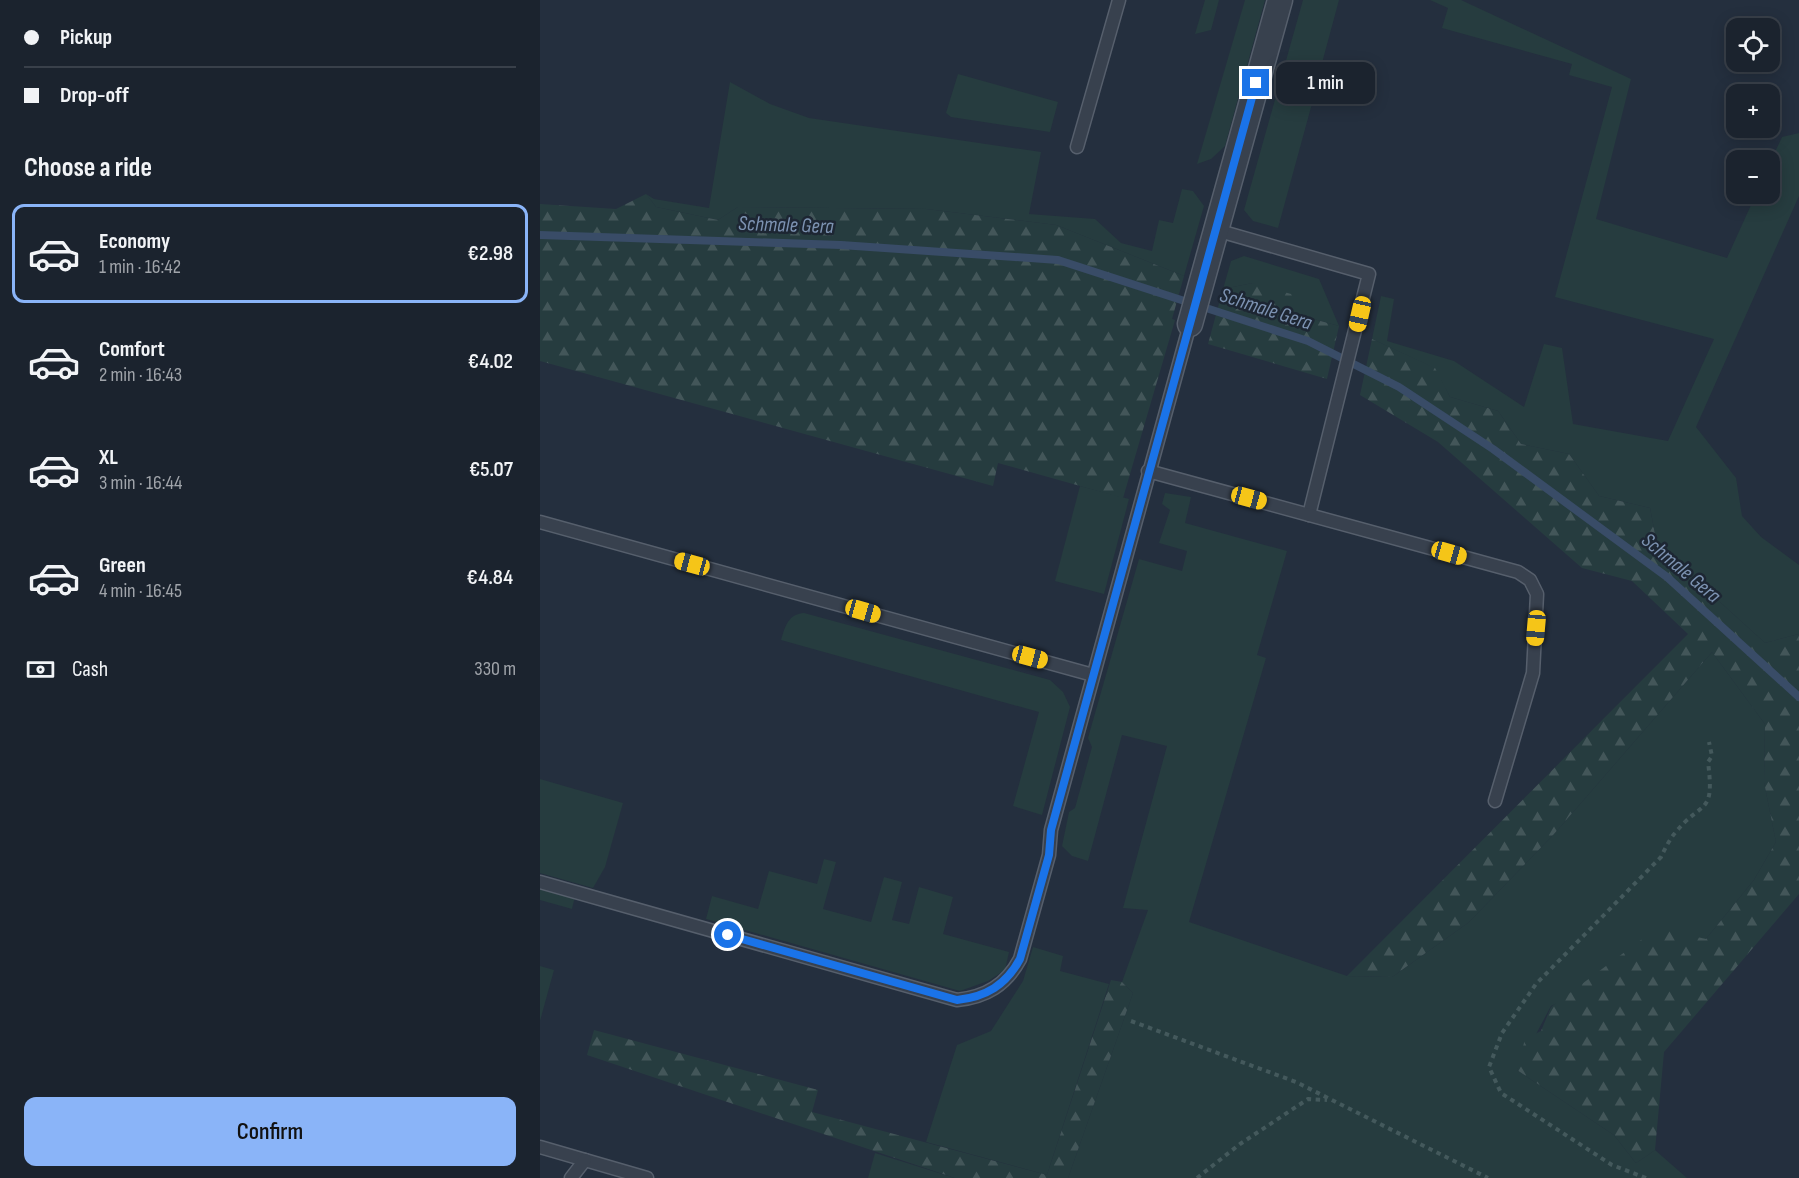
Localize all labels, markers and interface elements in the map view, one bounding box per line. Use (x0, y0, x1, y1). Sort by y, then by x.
map controls (1726, 18, 1780, 204)
button: locate (1726, 18, 1780, 72)
text: Pickup (60, 24, 112, 51)
callout: 1 min (1277, 62, 1376, 104)
route end (1242, 69, 1269, 96)
text: 1 min (1307, 71, 1344, 95)
text: Drop-off (60, 82, 129, 109)
button: + (1726, 84, 1780, 138)
button: − (1726, 150, 1780, 204)
text: Choose a ride (24, 152, 152, 184)
water label: Schmale Gera (738, 211, 835, 239)
icon: car (27, 227, 81, 281)
text: Economy (99, 228, 170, 255)
text: €2.98 (468, 240, 513, 267)
text: 1 min · 16:42 (99, 255, 181, 279)
water label: Schmale Gera (1217, 282, 1316, 336)
car (1347, 294, 1373, 334)
icon: car (27, 335, 81, 389)
text: Comfort (99, 336, 165, 363)
text: €4.02 (468, 348, 513, 375)
text: 2 min · 16:43 (99, 363, 182, 387)
icon: car (27, 443, 81, 497)
text: XL (99, 444, 118, 471)
text: €5.07 (469, 456, 513, 483)
text: 3 min · 16:44 (99, 471, 182, 495)
car (1229, 485, 1269, 511)
water label: Schmale Gera (1636, 528, 1726, 609)
car (1429, 539, 1469, 567)
icon: car (27, 551, 81, 605)
car (672, 551, 712, 577)
text: Green (99, 552, 146, 579)
text: €4.84 (467, 564, 513, 591)
text: 4 min · 16:45 (99, 579, 182, 603)
car (843, 597, 883, 625)
car (1525, 609, 1547, 647)
car (1010, 644, 1050, 670)
icon: cash (24, 653, 57, 686)
text: Cash (72, 656, 108, 683)
text: 330 m (474, 657, 516, 681)
route start (714, 921, 741, 948)
button: Confirm (24, 1097, 516, 1166)

